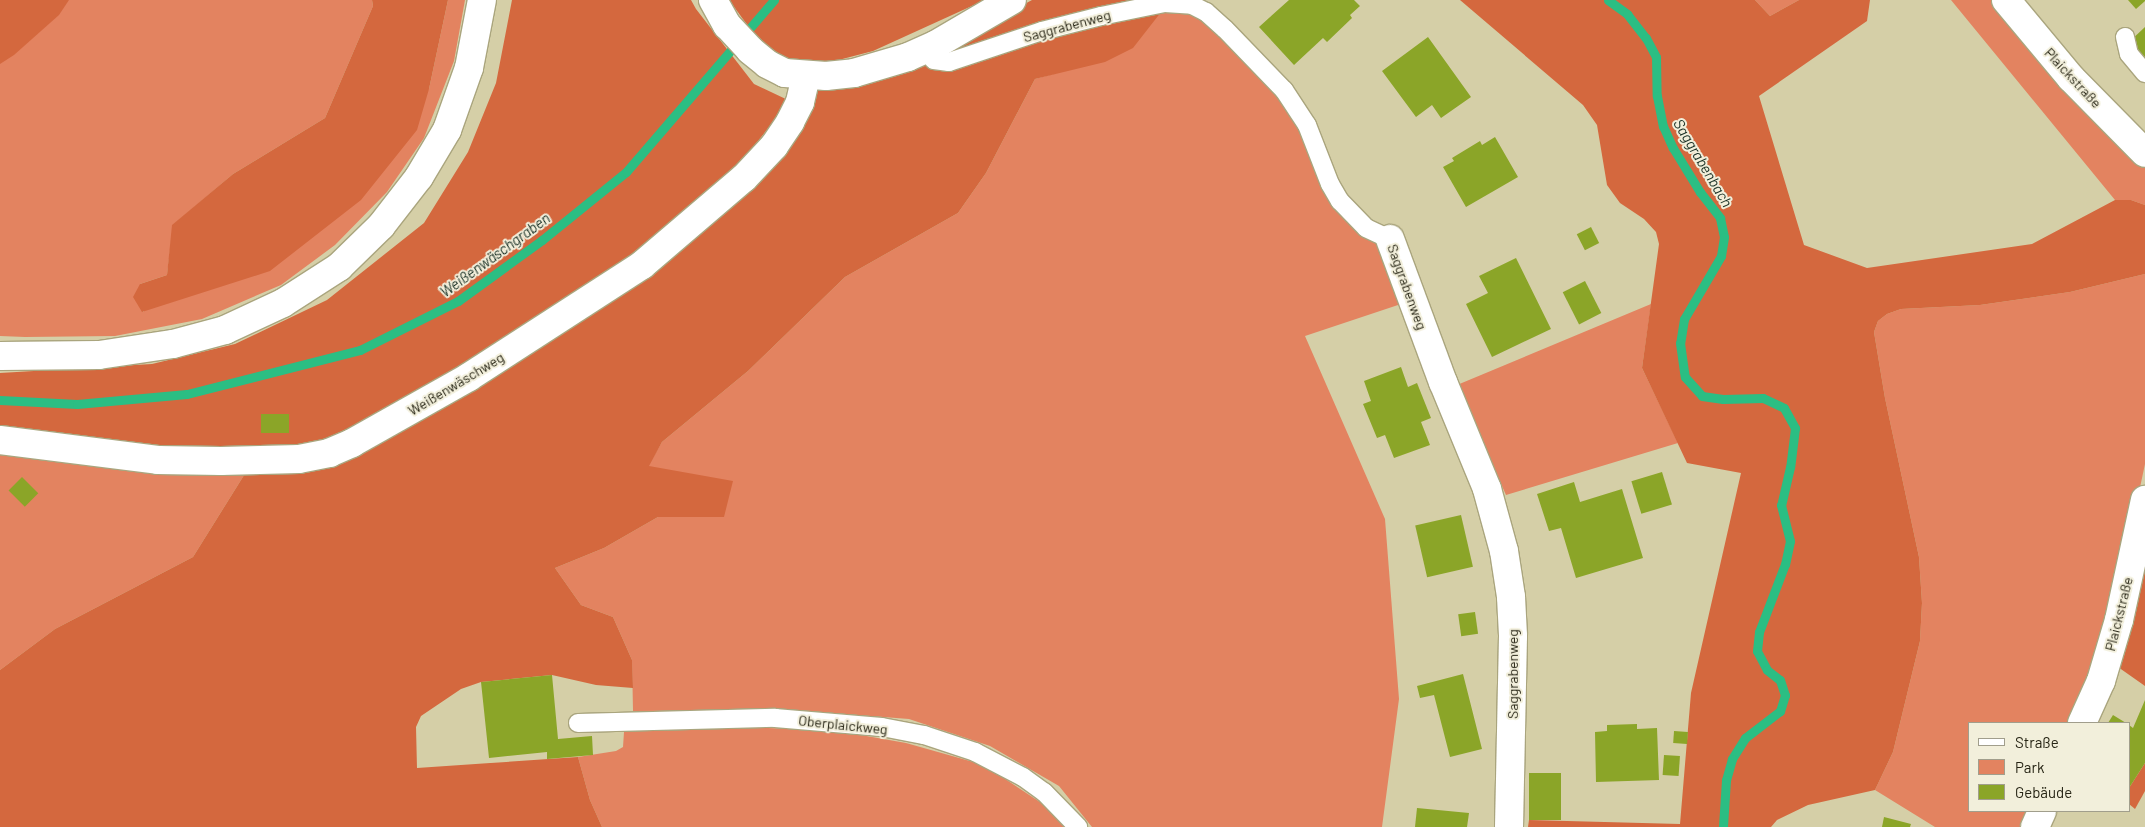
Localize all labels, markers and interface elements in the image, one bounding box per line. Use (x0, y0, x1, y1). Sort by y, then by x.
street label: Saggrabenweg (1021, 6, 1113, 46)
street label: Plaickstraße (2041, 45, 2105, 111)
water label: Saggrabenbach (1670, 116, 1736, 210)
water label: Weißenwäschgraben (437, 209, 553, 301)
street label: Saggrabenweg (1384, 242, 1430, 332)
street label: Weißenwäschweg (405, 349, 507, 419)
street label: Plaickstraße (2102, 575, 2136, 653)
street label: Saggrabenweg (1505, 629, 1521, 719)
street label: Oberplaickweg (798, 712, 888, 738)
legend (1968, 722, 2130, 812)
text: Straße (2015, 733, 2059, 751)
text: Park (2015, 758, 2044, 776)
text: Gebäude (2015, 783, 2072, 801)

